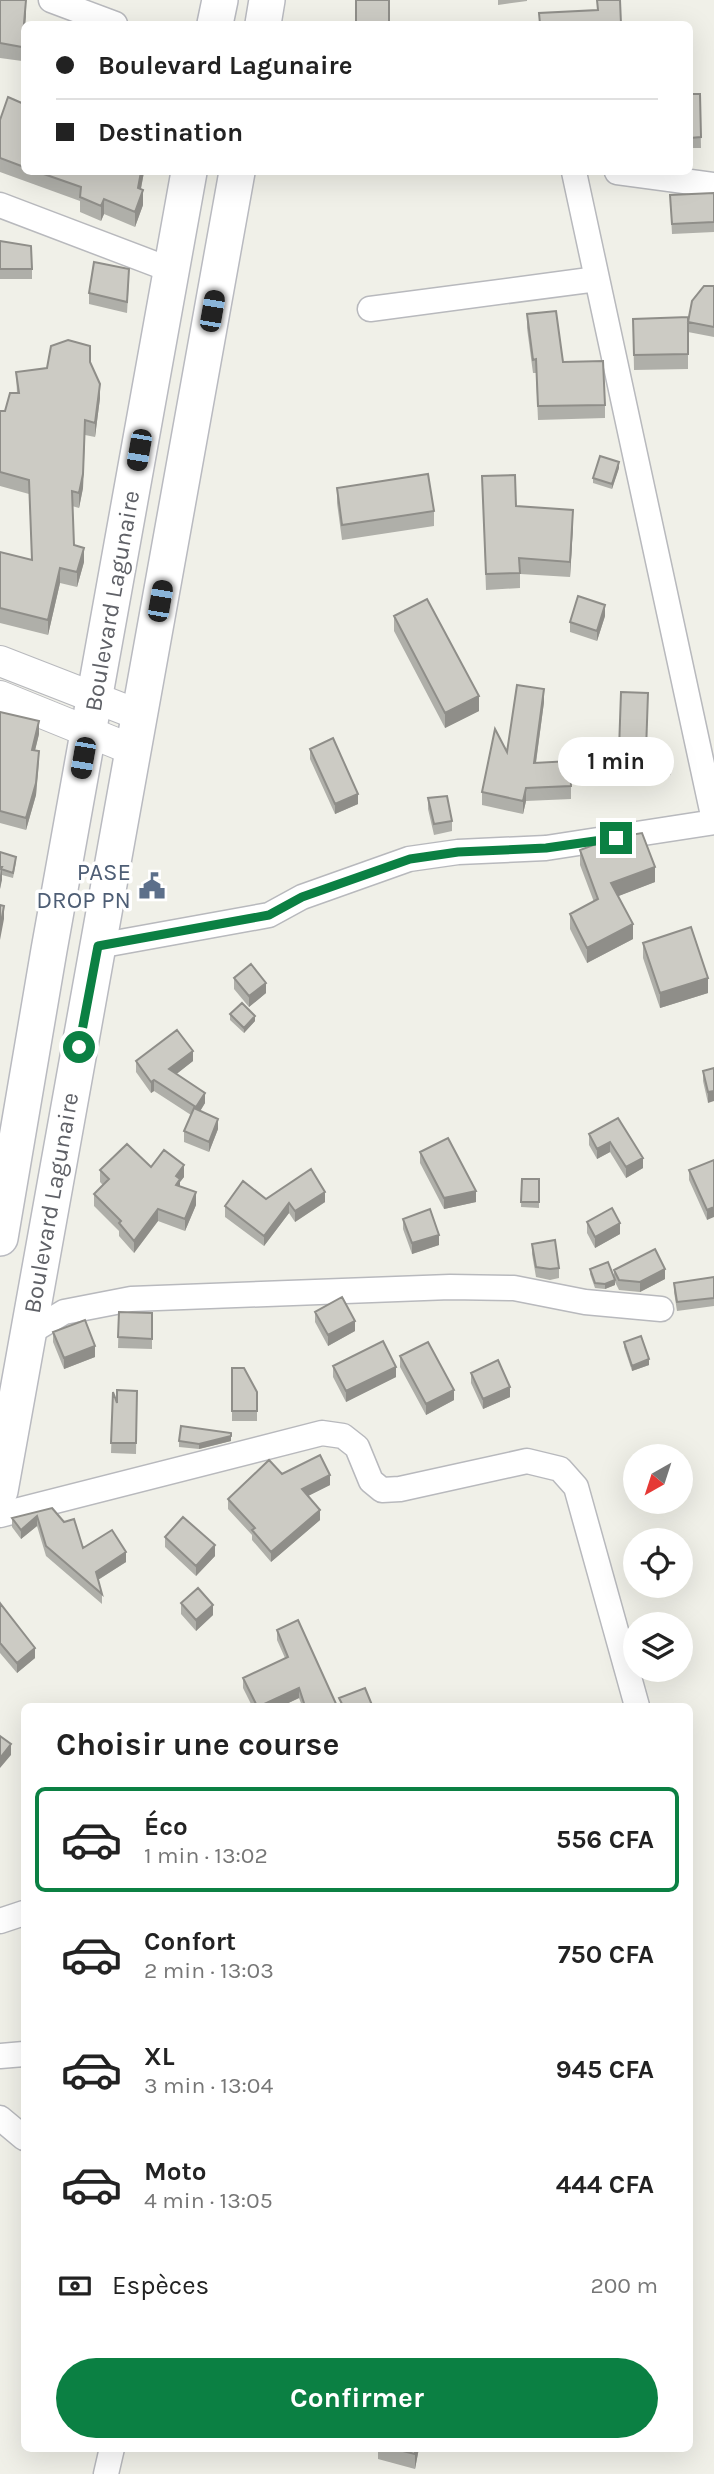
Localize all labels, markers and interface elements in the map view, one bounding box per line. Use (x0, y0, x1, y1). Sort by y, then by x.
text: Boulevard Lagunaire (98, 50, 352, 81)
text: Destination (98, 117, 243, 148)
car (199, 288, 226, 334)
car (126, 427, 153, 473)
street label: Boulevard Lagunaire (79, 488, 145, 714)
car (147, 578, 174, 624)
car (70, 735, 97, 781)
callout: 1 min (558, 736, 674, 786)
text: 1 min (587, 748, 645, 775)
route end (600, 822, 632, 854)
place label: PASE DROP PN (36, 858, 131, 914)
public building icon: PASE DROP PN (137, 871, 167, 901)
route start (63, 1031, 95, 1063)
street label: Boulevard Lagunaire (18, 1090, 84, 1316)
north arrow (623, 1444, 693, 1514)
map controls (623, 1444, 693, 1682)
button: locate (623, 1528, 693, 1598)
button: layers (623, 1612, 693, 1682)
text: Choisir une course (56, 1726, 339, 1763)
icon: car (60, 1808, 123, 1871)
text: Éco (144, 1811, 188, 1842)
text: 556 CFA (556, 1824, 654, 1855)
text: 1 min · 13:02 (144, 1842, 268, 1869)
icon: car (60, 1923, 123, 1986)
text: Confort (144, 1926, 236, 1957)
text: 750 CFA (558, 1939, 654, 1970)
text: 2 min · 13:03 (144, 1957, 274, 1984)
icon: car (60, 2038, 123, 2101)
text: XL (144, 2041, 175, 2072)
text: 945 CFA (556, 2054, 654, 2085)
text: 3 min · 13:04 (144, 2072, 273, 2099)
icon: car (60, 2153, 123, 2216)
text: Moto (144, 2156, 206, 2187)
text: 444 CFA (556, 2169, 654, 2200)
text: 4 min · 13:05 (144, 2187, 273, 2214)
icon: cash (56, 2267, 94, 2305)
text: Espèces (112, 2270, 209, 2301)
text: 200 m (590, 2272, 658, 2299)
button: Confirmer (56, 2358, 658, 2438)

